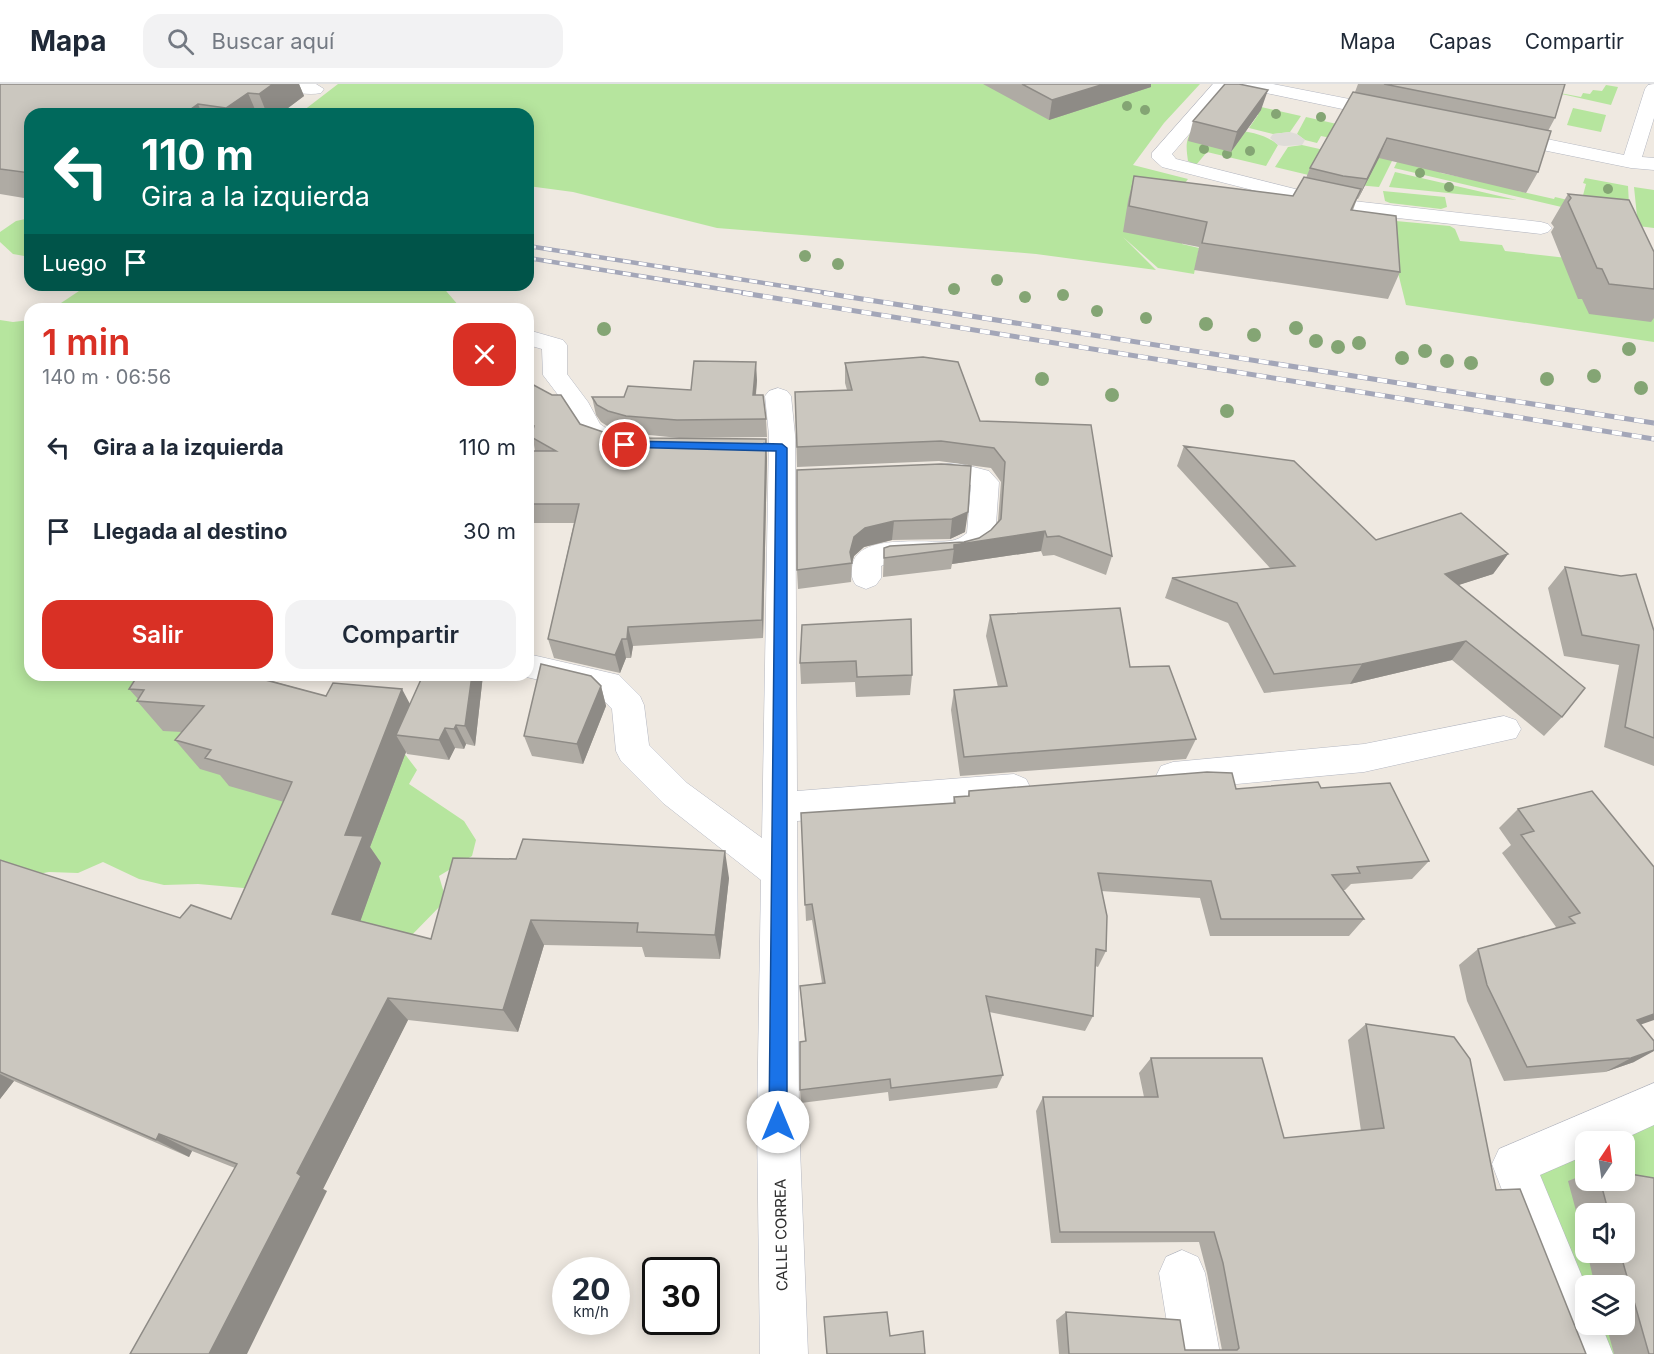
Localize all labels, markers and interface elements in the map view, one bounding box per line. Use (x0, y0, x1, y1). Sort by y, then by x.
search box (143, 14, 563, 68)
text: Mapa (30, 24, 107, 58)
icon: search (164, 25, 197, 58)
text: Buscar aquí (212, 28, 334, 54)
text: Mapa (1340, 29, 1396, 54)
text: Capas (1429, 29, 1492, 54)
text: Compartir (1525, 29, 1624, 54)
text: 110 m (141, 129, 254, 180)
icon: left (42, 132, 120, 210)
text: Gira a la izquierda (141, 180, 370, 213)
icon: arrive (119, 246, 152, 279)
text: Luego (42, 250, 107, 276)
text: 1 min (42, 320, 130, 364)
button: close (453, 323, 516, 386)
text: 140 m · 06:56 (42, 365, 171, 389)
pin (599, 419, 650, 470)
icon: arrive (608, 428, 641, 461)
icon: left (42, 431, 75, 464)
text: Gira a la izquierda (93, 434, 284, 460)
text: 110 m (459, 434, 516, 460)
icon: arrive (42, 515, 75, 548)
text: Llegada al destino (93, 518, 287, 544)
text: 30 m (463, 518, 516, 544)
button: Salir (42, 600, 273, 669)
button: Compartir (285, 600, 516, 669)
position arrow (746, 1090, 810, 1154)
north arrow (1575, 1131, 1635, 1191)
map controls (1575, 1131, 1635, 1335)
street label: CALLE CORREA (771, 1179, 791, 1291)
button: sound (1575, 1203, 1635, 1263)
speed limit sign: 30 (642, 1257, 720, 1335)
text: 20 (571, 1271, 611, 1307)
button: layers (1575, 1275, 1635, 1335)
text: km/h (573, 1302, 609, 1321)

